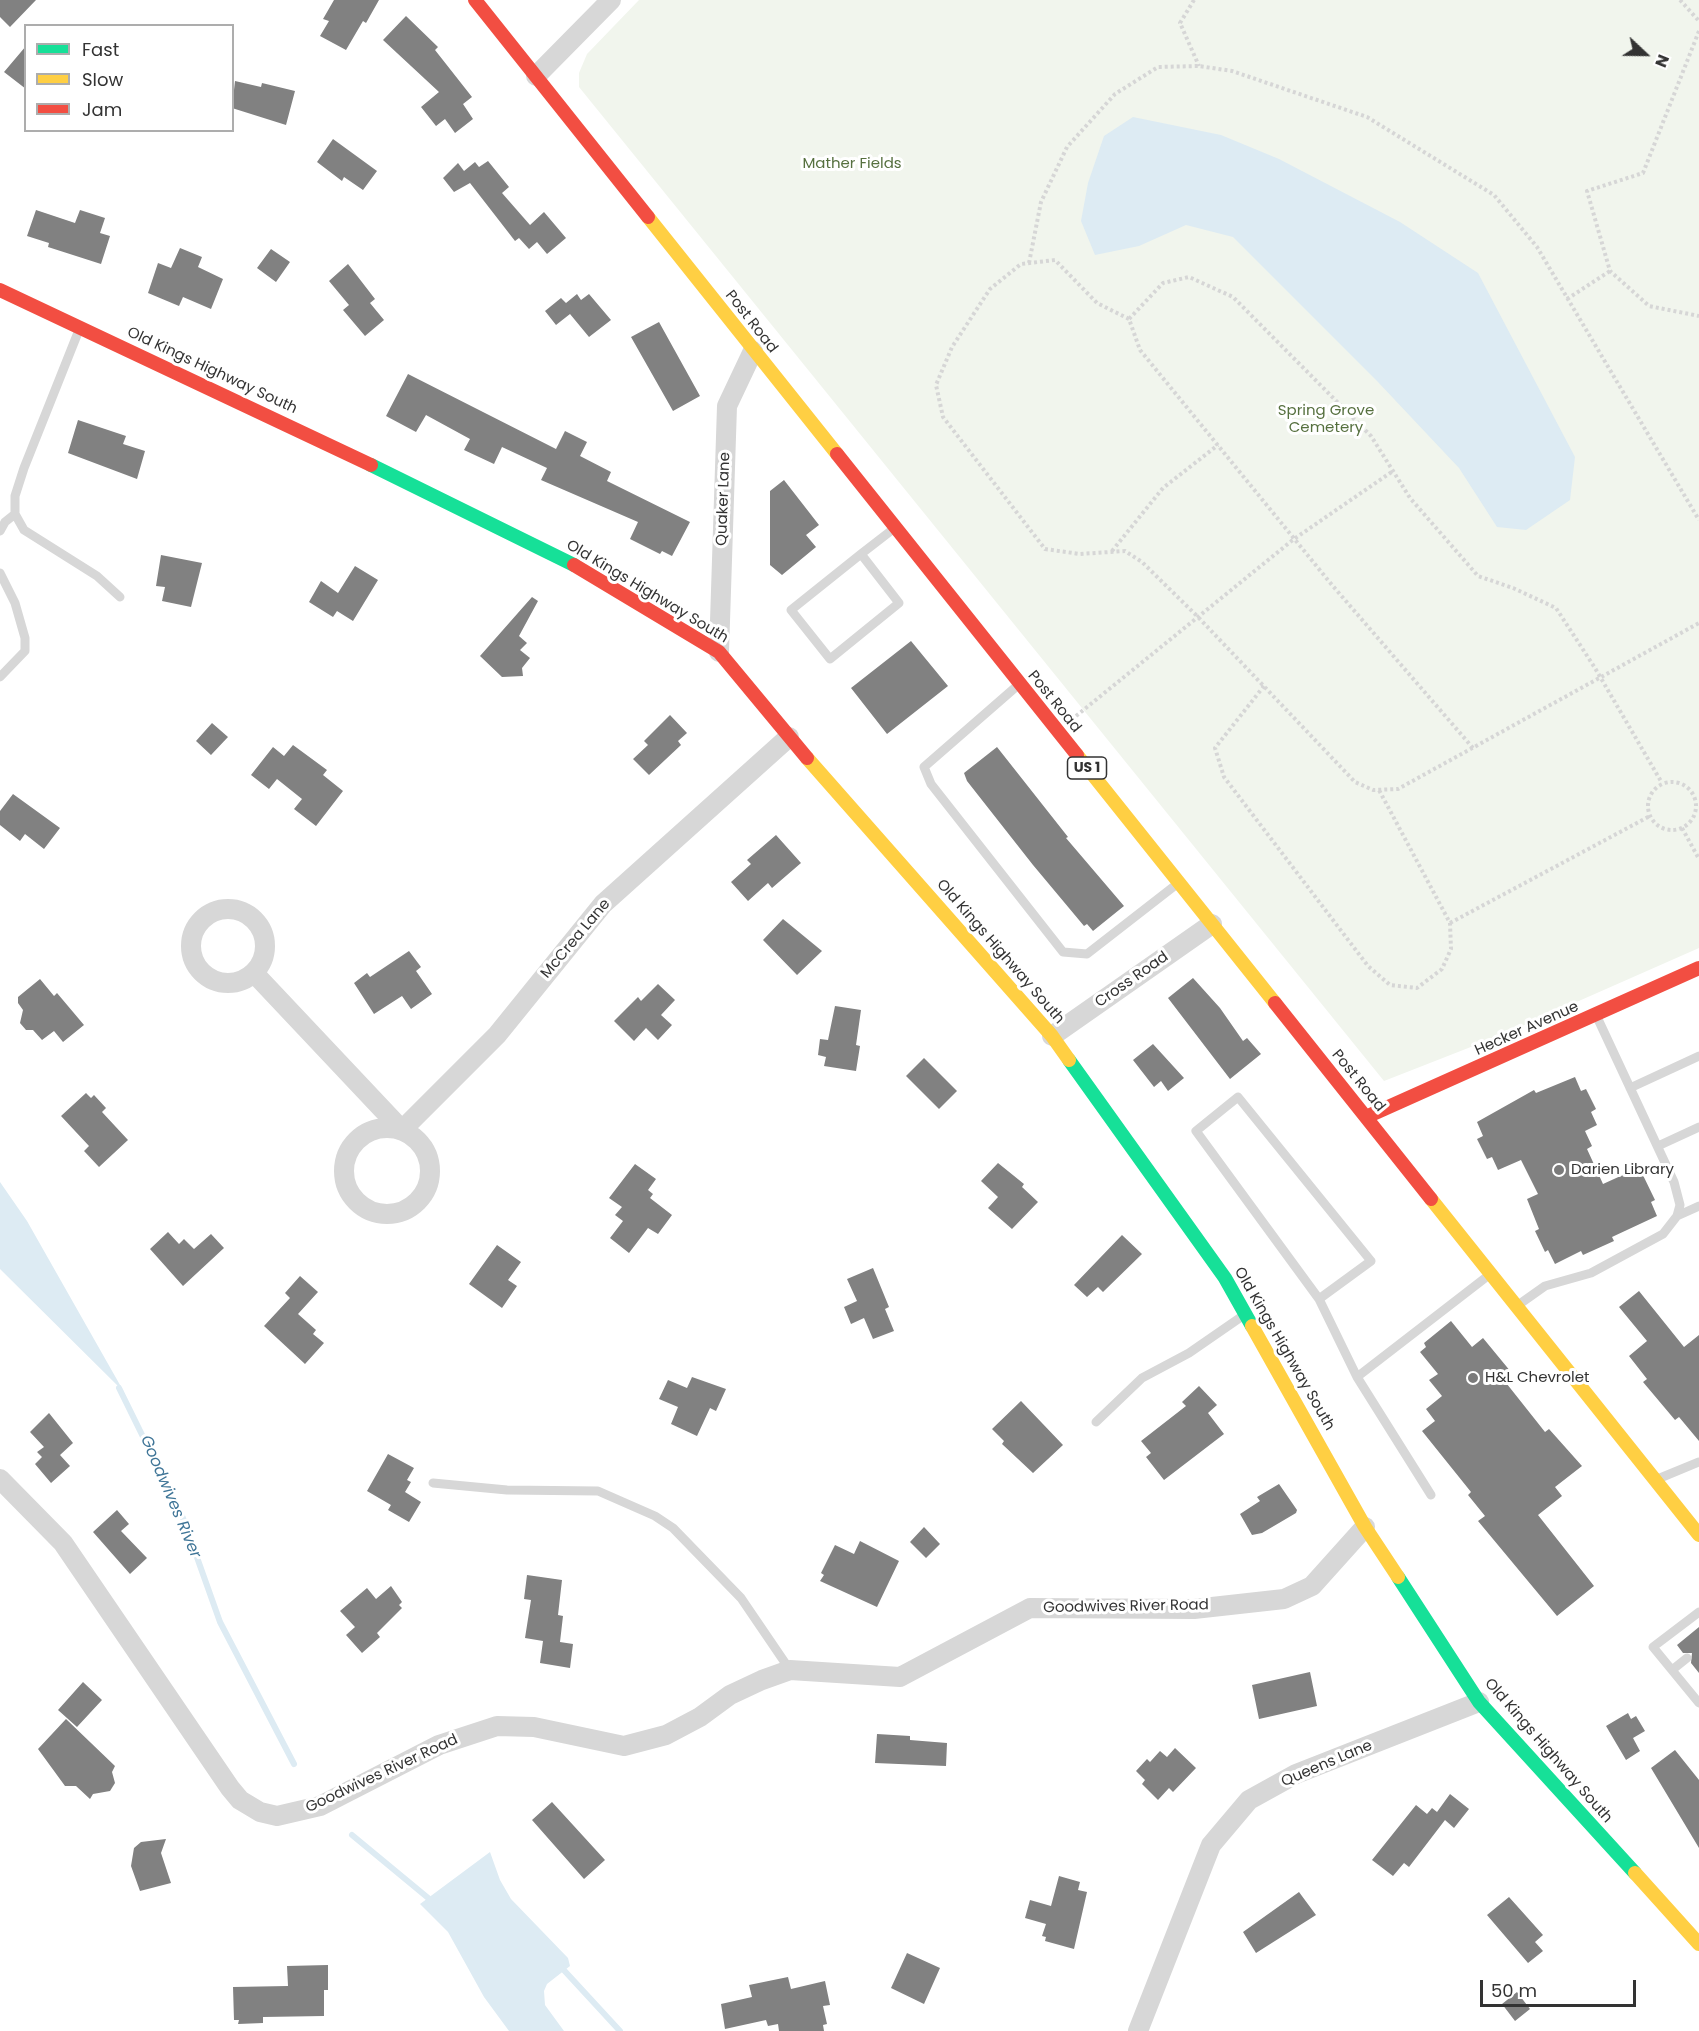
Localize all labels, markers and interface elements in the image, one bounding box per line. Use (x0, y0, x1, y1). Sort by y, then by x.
legend (24, 24, 234, 132)
north arrow (1615, 24, 1675, 84)
text: Fast (82, 37, 119, 62)
text: N (1649, 51, 1675, 71)
text: Slow (82, 67, 123, 92)
text: Jam (82, 97, 122, 122)
park label: Mather Fields (802, 155, 902, 173)
street label: Post Road (721, 287, 781, 357)
street label: Old Kings Highway South (124, 324, 300, 418)
park label: Spring Grove Cemetery (1278, 402, 1374, 437)
street label: Quaker Lane (713, 452, 735, 546)
street label: Old Kings Highway South (563, 536, 731, 648)
street label: Post Road (1024, 667, 1084, 737)
road number: US 1 (1068, 757, 1106, 779)
street label: Old Kings Highway South (932, 876, 1068, 1028)
street label: McCrea Lane (538, 896, 614, 982)
street label: Cross Road (1092, 948, 1172, 1012)
street label: Hecker Avenue (1472, 998, 1582, 1060)
street label: Post Road (1328, 1046, 1388, 1116)
place label: Darien Library (1571, 1161, 1674, 1179)
marker: Darien Library (1552, 1163, 1566, 1177)
street label: Old Kings Highway South (1230, 1264, 1338, 1434)
place label: H&L Chevrolet (1485, 1369, 1589, 1387)
marker: H&L Chevrolet (1466, 1371, 1480, 1385)
water label: Goodwives River (136, 1433, 204, 1561)
street label: Goodwives River Road (1043, 1597, 1209, 1617)
street label: Old Kings Highway South (1480, 1675, 1616, 1827)
street label: Goodwives River Road (303, 1731, 461, 1817)
street label: Queens Lane (1279, 1737, 1375, 1791)
scale bar (1483, 1968, 1639, 2006)
text: 50 m (1491, 1978, 1537, 2003)

